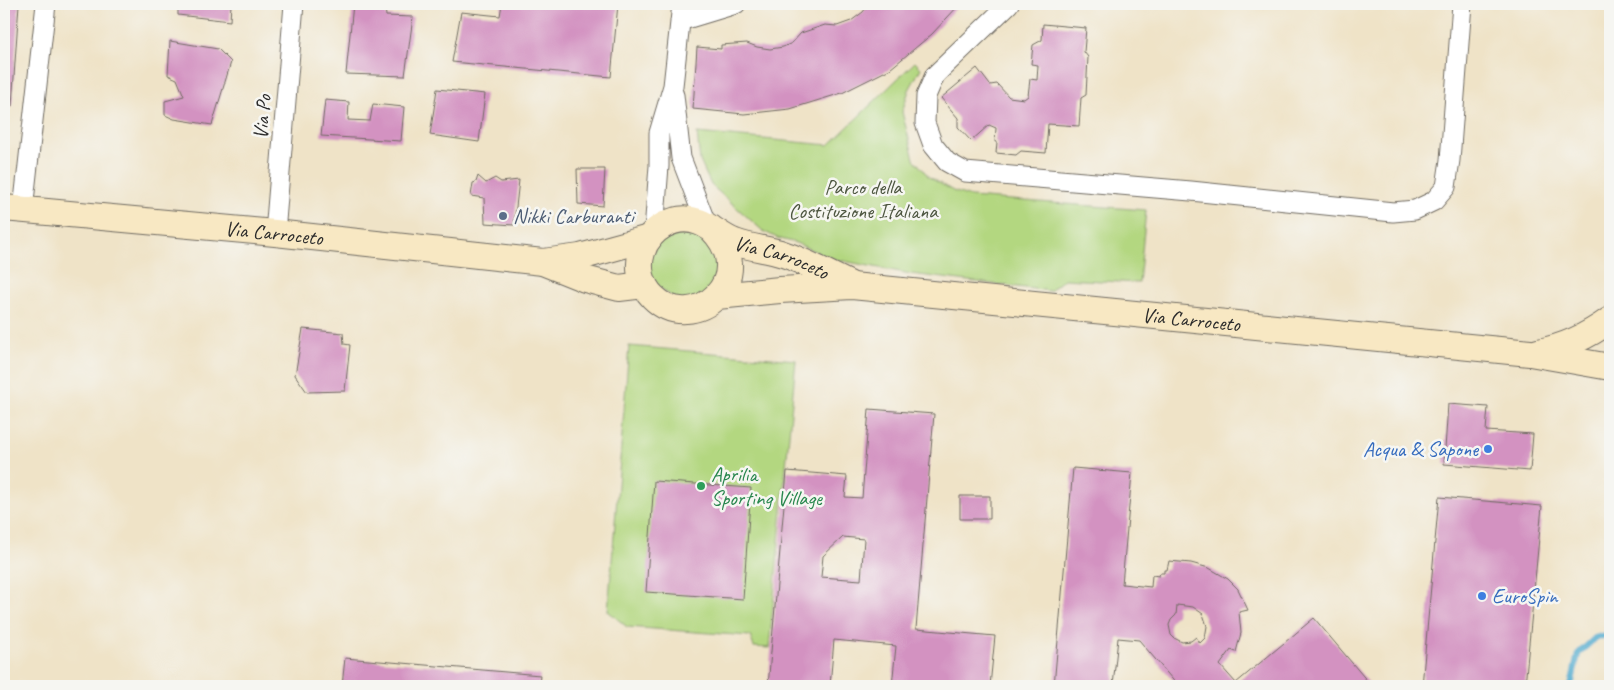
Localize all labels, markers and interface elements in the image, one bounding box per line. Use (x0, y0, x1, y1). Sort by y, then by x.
street label: Via Po (247, 92, 277, 140)
park label: Parco della Costituzione Italiana (789, 174, 939, 224)
place label: Nikki Carburanti (513, 203, 637, 229)
marker: Nikki Carburanti (497, 210, 509, 222)
street label: Via Carroceto (224, 215, 326, 251)
street label: Via Carroceto (731, 230, 835, 286)
street label: Via Carroceto (1141, 302, 1243, 337)
place label: Acqua & Sapone (1363, 436, 1479, 462)
marker: Acqua & Sapone (1482, 443, 1494, 455)
place label: Aprilia Sporting Village (711, 461, 823, 511)
marker: Aprilia Sporting Village (695, 480, 707, 492)
place label: EuroSpin (1492, 583, 1559, 609)
marker: EuroSpin (1476, 590, 1488, 602)

